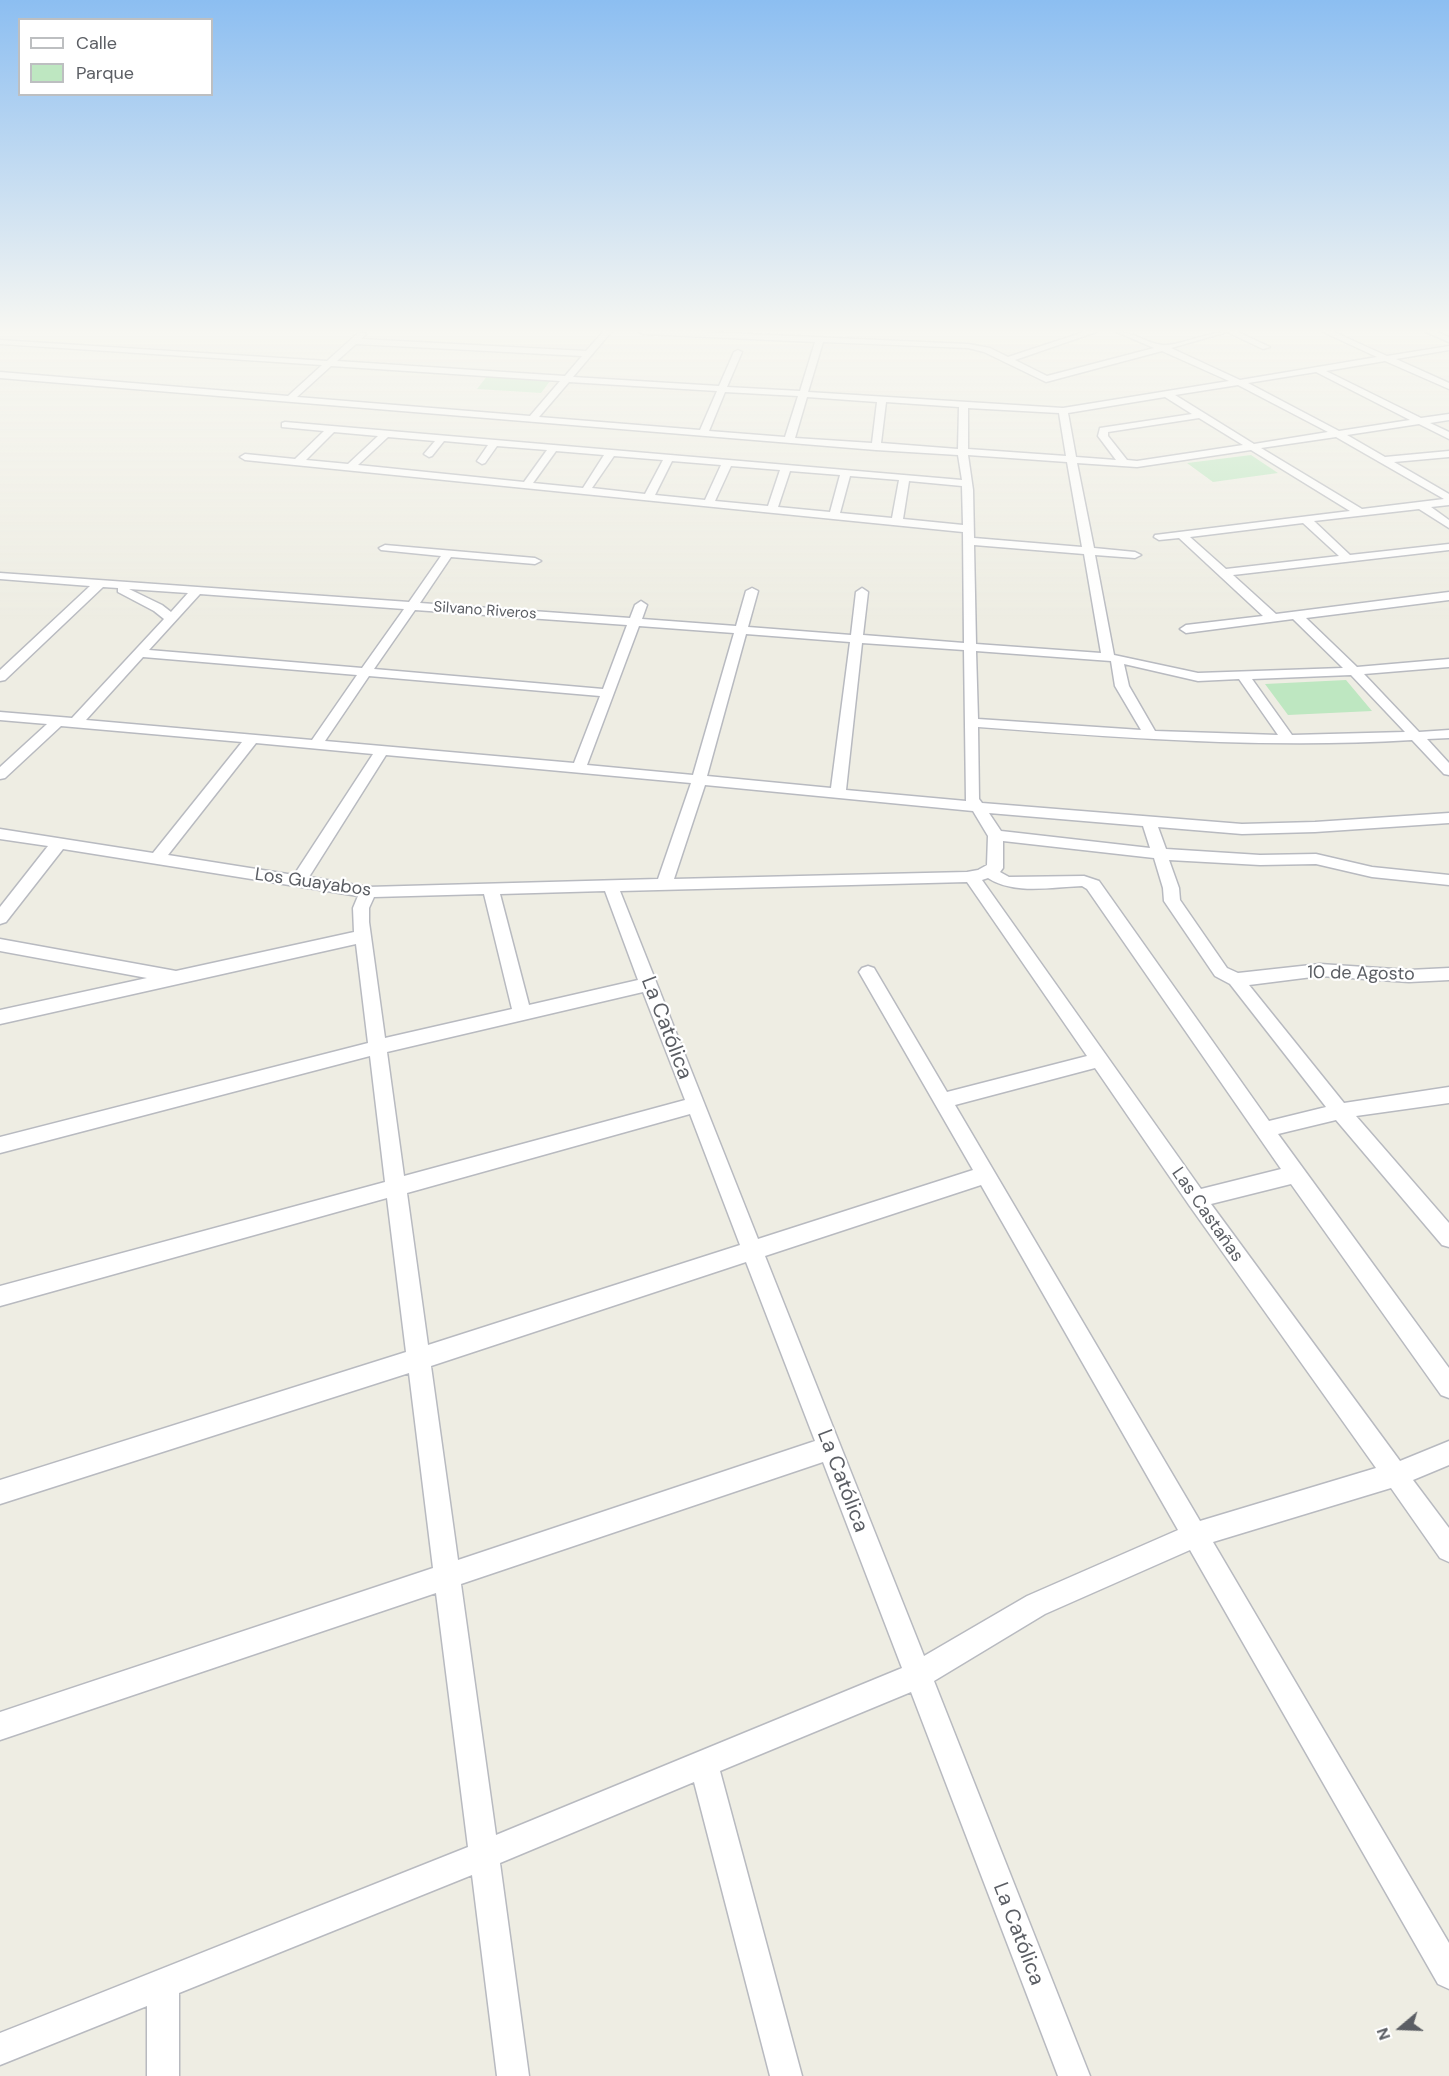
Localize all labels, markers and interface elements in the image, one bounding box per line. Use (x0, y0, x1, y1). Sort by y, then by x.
legend (18, 18, 213, 96)
text: Calle (76, 31, 117, 55)
text: Parque (76, 61, 134, 85)
street label: Silvano Riveros (433, 598, 537, 624)
street label: Los Guayabos (253, 864, 373, 902)
street label: 10 de Agosto (1307, 962, 1415, 986)
street label: La Católica (635, 973, 697, 1083)
street label: Las Castañas (1166, 1164, 1248, 1266)
street label: La Católica (811, 1426, 873, 1536)
street label: La Católica (987, 1879, 1049, 1989)
north arrow (1371, 1998, 1431, 2058)
text: N (1372, 2025, 1395, 2043)

